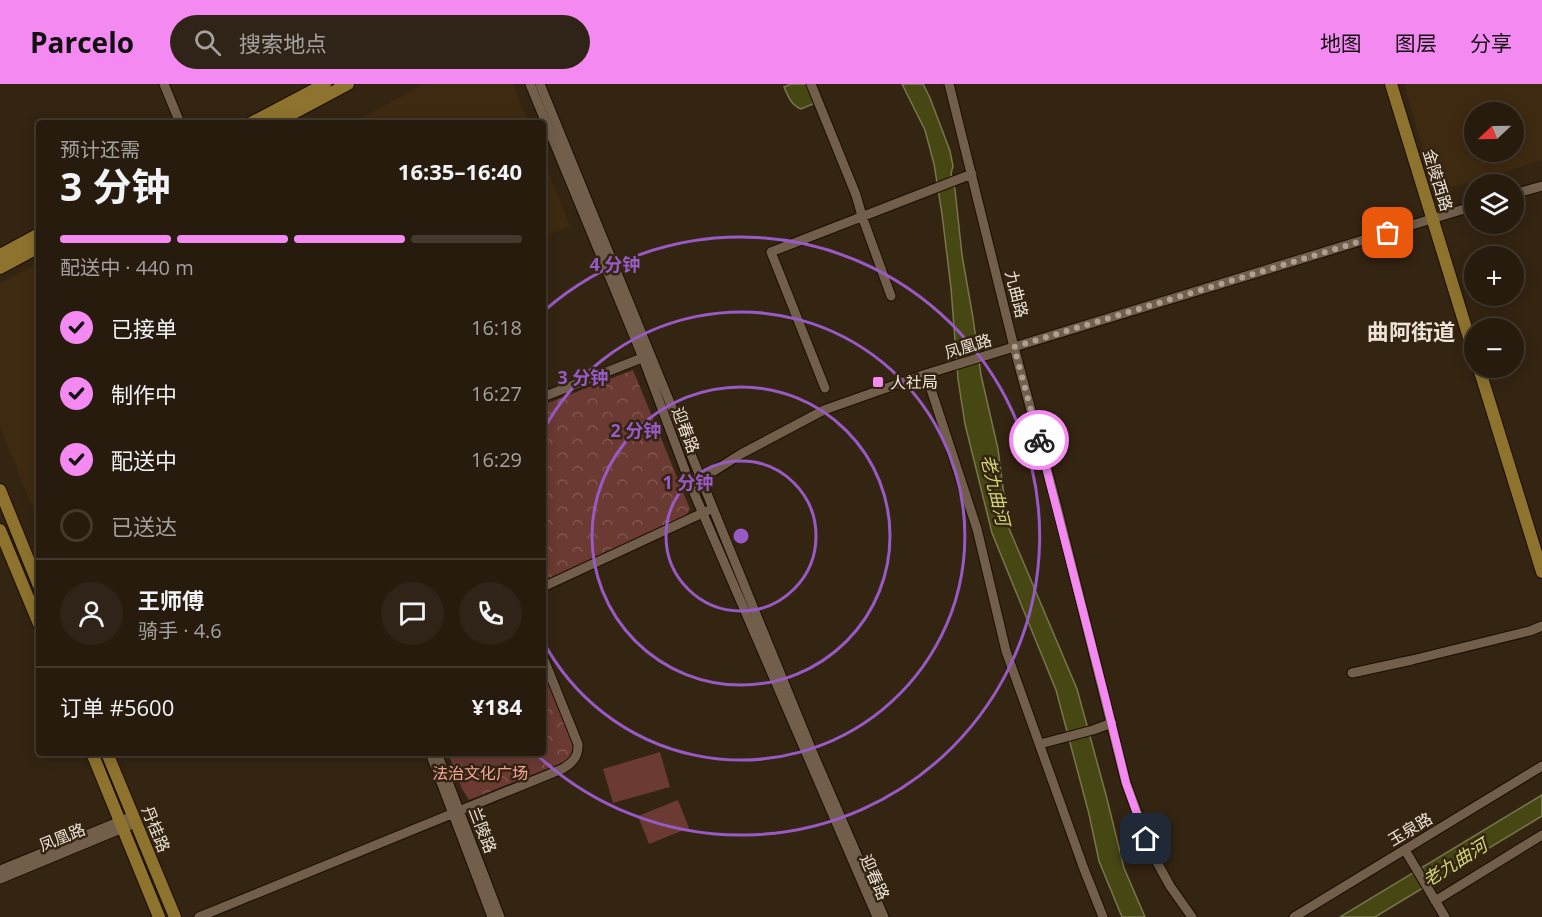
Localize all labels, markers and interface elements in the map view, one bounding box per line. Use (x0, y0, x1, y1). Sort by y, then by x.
search box (170, 15, 590, 69)
text: Parcelo (30, 23, 134, 61)
icon: search (191, 26, 224, 59)
text: 搜索地点 (239, 28, 327, 58)
text: 地图 (1320, 29, 1362, 57)
text: 图层 (1395, 29, 1437, 57)
text: 分享 (1470, 29, 1512, 57)
north arrow (1464, 102, 1524, 162)
map controls (1464, 102, 1524, 378)
text: 预计还需 (60, 136, 140, 163)
street label: 金陵西路 (1418, 146, 1458, 214)
text: 16:35–16:40 (398, 156, 522, 186)
text: 3 分钟 (60, 159, 170, 212)
button: layers (1464, 174, 1524, 234)
pin (1362, 207, 1413, 258)
icon: bag (1371, 216, 1404, 249)
button: + (1464, 246, 1524, 306)
text: 4 分钟 (590, 252, 640, 276)
text: 配送中 · 440 m (60, 254, 194, 281)
street label: 九曲路 (1001, 268, 1033, 320)
icon: check (60, 311, 93, 344)
text: 已接单 (111, 313, 177, 343)
text: 16:18 (471, 314, 522, 341)
district label: 曲阿街道 (1367, 316, 1455, 346)
button: − (1464, 318, 1524, 378)
street label: 凤凰路 (942, 328, 994, 364)
text: 3 分钟 (558, 365, 608, 389)
place label: 人社局 (890, 371, 938, 393)
marker: 人社局 (871, 375, 885, 389)
icon: check (60, 377, 93, 410)
text: 制作中 (111, 379, 177, 409)
text: 16:27 (471, 380, 522, 407)
street label: 迎春路 (667, 404, 705, 456)
courier (1009, 410, 1069, 470)
text: 2 分钟 (611, 418, 661, 442)
icon: bike (1023, 424, 1056, 457)
icon: check (60, 443, 93, 476)
text: 配送中 (111, 445, 177, 475)
text: 16:29 (471, 446, 522, 473)
water label: 老九曲河 (976, 452, 1016, 530)
text: 1 分钟 (663, 470, 713, 494)
text: 已送达 (111, 511, 177, 541)
centre of rings (731, 526, 751, 546)
button: person (60, 582, 123, 645)
button: chat (381, 582, 444, 645)
button: phone (459, 582, 522, 645)
text: 王师傅 (138, 585, 204, 615)
text: 骑手 · 4.6 (138, 617, 222, 644)
text: ¥184 (472, 691, 522, 721)
text: 订单 #5600 (60, 692, 174, 722)
park label: 法治文化广场 (432, 762, 528, 784)
street label: 丹桂路 (137, 803, 175, 855)
street label: 兰陵路 (464, 804, 502, 856)
street label: 玉泉路 (1384, 807, 1436, 851)
pin (1120, 813, 1171, 864)
street label: 凤凰路 (36, 818, 88, 856)
icon: home (1129, 822, 1162, 855)
water label: 老九曲河 (1418, 831, 1494, 891)
street label: 迎春路 (855, 851, 895, 903)

